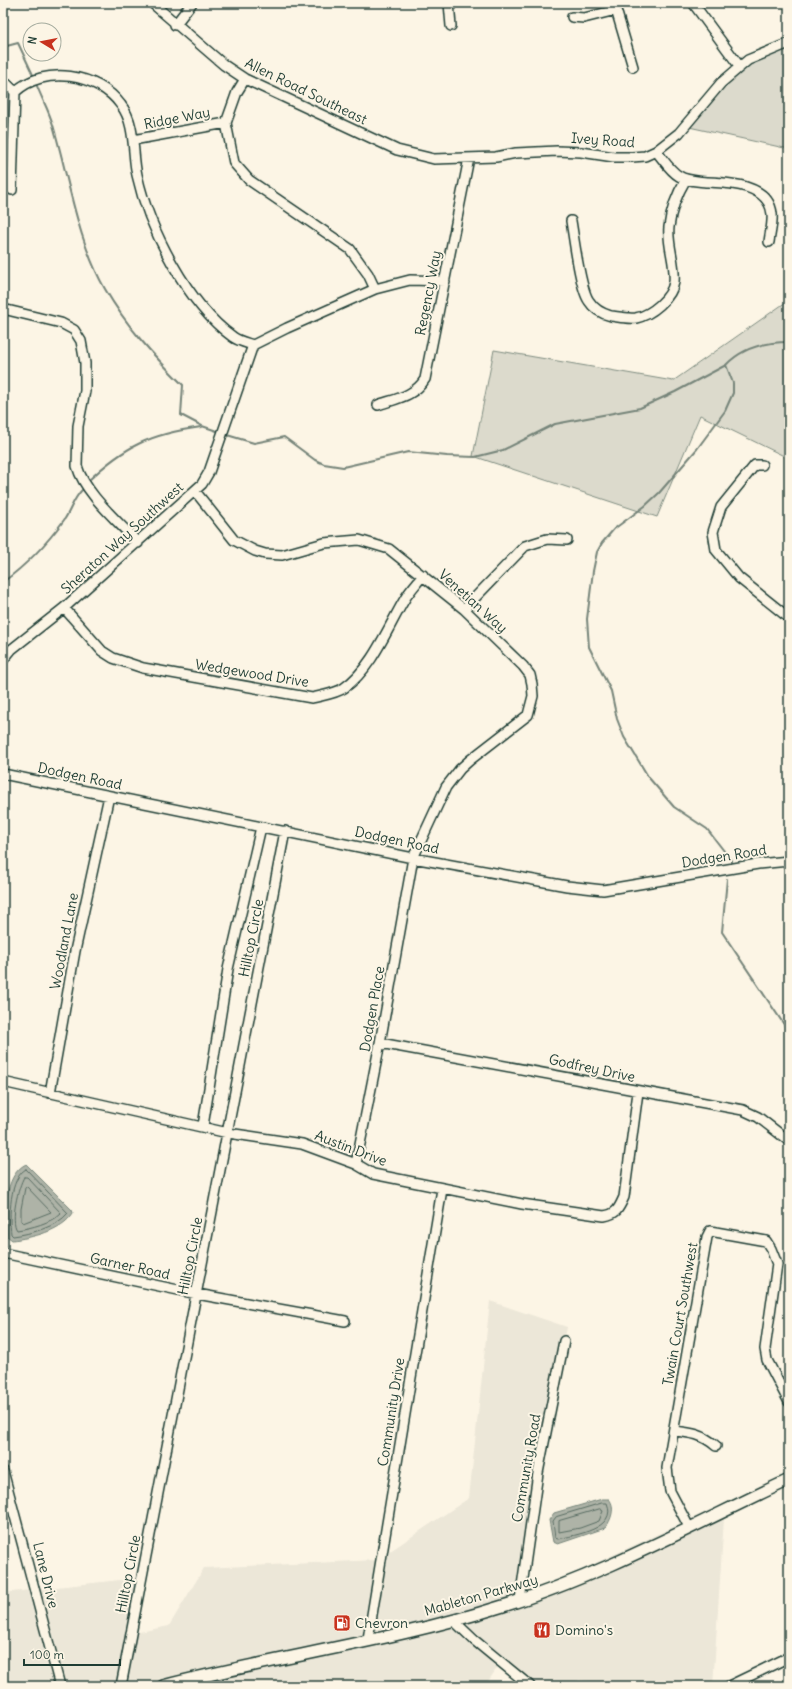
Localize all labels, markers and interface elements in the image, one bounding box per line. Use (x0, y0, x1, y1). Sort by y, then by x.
north arrow (22, 22, 62, 62)
text: N (25, 35, 40, 45)
street label: Allen Road Southeast (242, 54, 370, 129)
street label: Ridge Way (142, 103, 212, 133)
street label: Ivey Road (570, 129, 636, 151)
street label: Regency Way (411, 249, 445, 337)
street label: Sheraton Way Southwest (57, 478, 187, 598)
street label: Venetian Way (435, 565, 511, 637)
street label: Wedgewood Drive (194, 655, 310, 691)
street label: Dodgen Road (36, 758, 124, 794)
street label: Dodgen Road (353, 822, 441, 858)
street label: Dodgen Road (680, 840, 768, 872)
street label: Woodland Lane (46, 891, 82, 991)
street label: Hilltop Circle (235, 897, 267, 979)
street label: Dodgen Place (356, 965, 388, 1053)
street label: Godfrey Drive (547, 1050, 637, 1086)
street label: Austin Drive (312, 1126, 390, 1170)
street label: Hilltop Circle (174, 1215, 206, 1297)
street label: Twain Court Southwest (659, 1241, 702, 1387)
street label: Garner Road (88, 1249, 172, 1283)
street label: Community Drive (374, 1356, 408, 1468)
street label: Community Road (508, 1412, 544, 1524)
street label: Hilltop Circle (112, 1533, 144, 1615)
street label: Lane Drive (29, 1540, 63, 1610)
street label: Mableton Parkway (422, 1570, 540, 1620)
fuel station icon: Chevron (332, 1613, 352, 1633)
place label: Chevron (355, 1614, 408, 1632)
restaurant icon: Domino's (532, 1620, 552, 1640)
place label: Domino's (555, 1621, 613, 1639)
scale bar (24, 1641, 120, 1667)
text: 100 m (30, 1647, 64, 1662)

